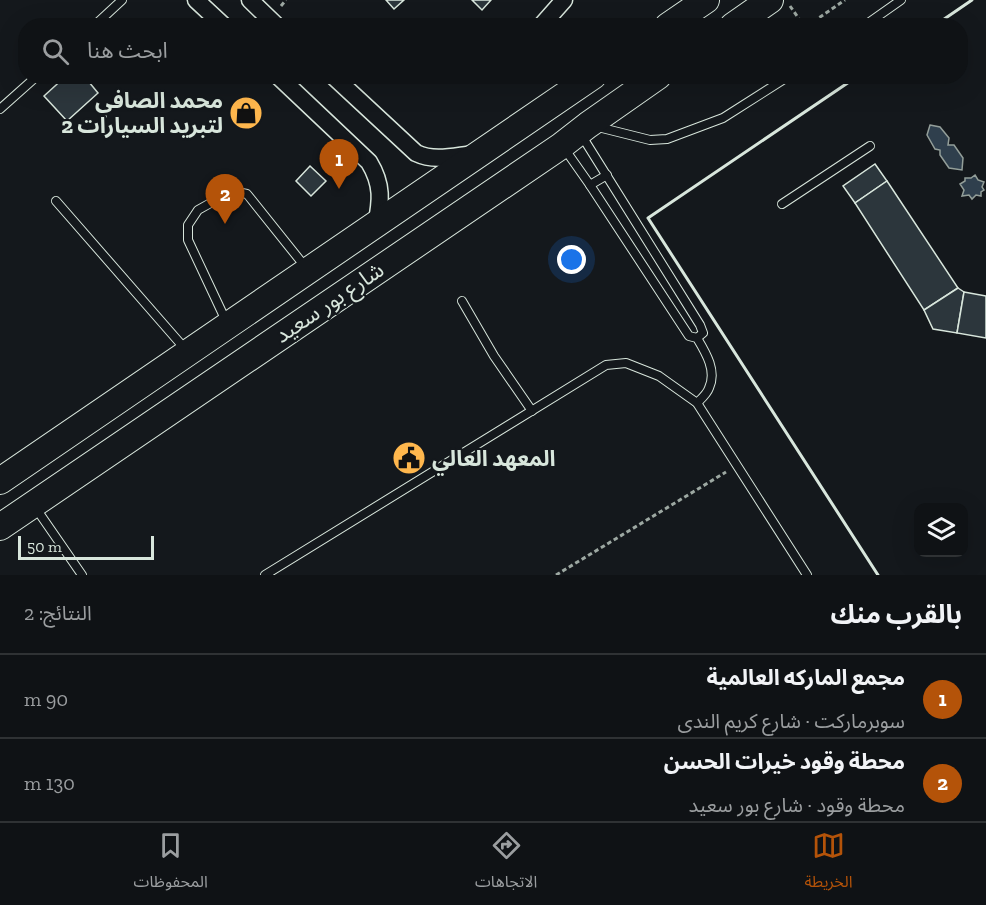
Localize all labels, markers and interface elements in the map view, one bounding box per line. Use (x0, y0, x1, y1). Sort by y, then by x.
search box (18, 18, 968, 84)
icon: search (39, 35, 72, 68)
text: ابحث هنا (87, 37, 168, 64)
place label: محمد الصافي لتبريد السيارات 2 (61, 87, 223, 139)
shop icon: محمد الصافي لتبريد السيارات 2 (228, 95, 264, 131)
pin: 1 (320, 140, 358, 189)
pin: 2 (206, 174, 244, 224)
your location (557, 245, 586, 274)
street label: شارع بور سعيد (270, 256, 391, 351)
public building icon: المعهد العالي (391, 440, 427, 476)
place label: المعهد العالي (432, 445, 555, 476)
map controls (914, 503, 968, 557)
button: layers (914, 503, 968, 557)
scale bar (18, 533, 154, 560)
text: 50 m (27, 537, 62, 556)
text: بالقرب منك (830, 598, 962, 630)
text: النتائج: 2 (24, 601, 92, 625)
text: مجمع الماركه العالمية (707, 664, 905, 691)
text: 90 m (24, 687, 68, 711)
text: 1 (938, 687, 947, 711)
text: سوبرماركت · شارع كريم الندى (677, 709, 905, 733)
text: محطة وقود خيرات الحسن (664, 748, 905, 775)
text: 130 m (24, 771, 75, 795)
text: 2 (937, 771, 948, 795)
text: محطة وقود · شارع بور سعيد (689, 793, 905, 817)
tab: المحفوظات (134, 829, 208, 899)
tab: الاتجاهات (475, 829, 537, 899)
tab: الخريطة (805, 829, 852, 899)

